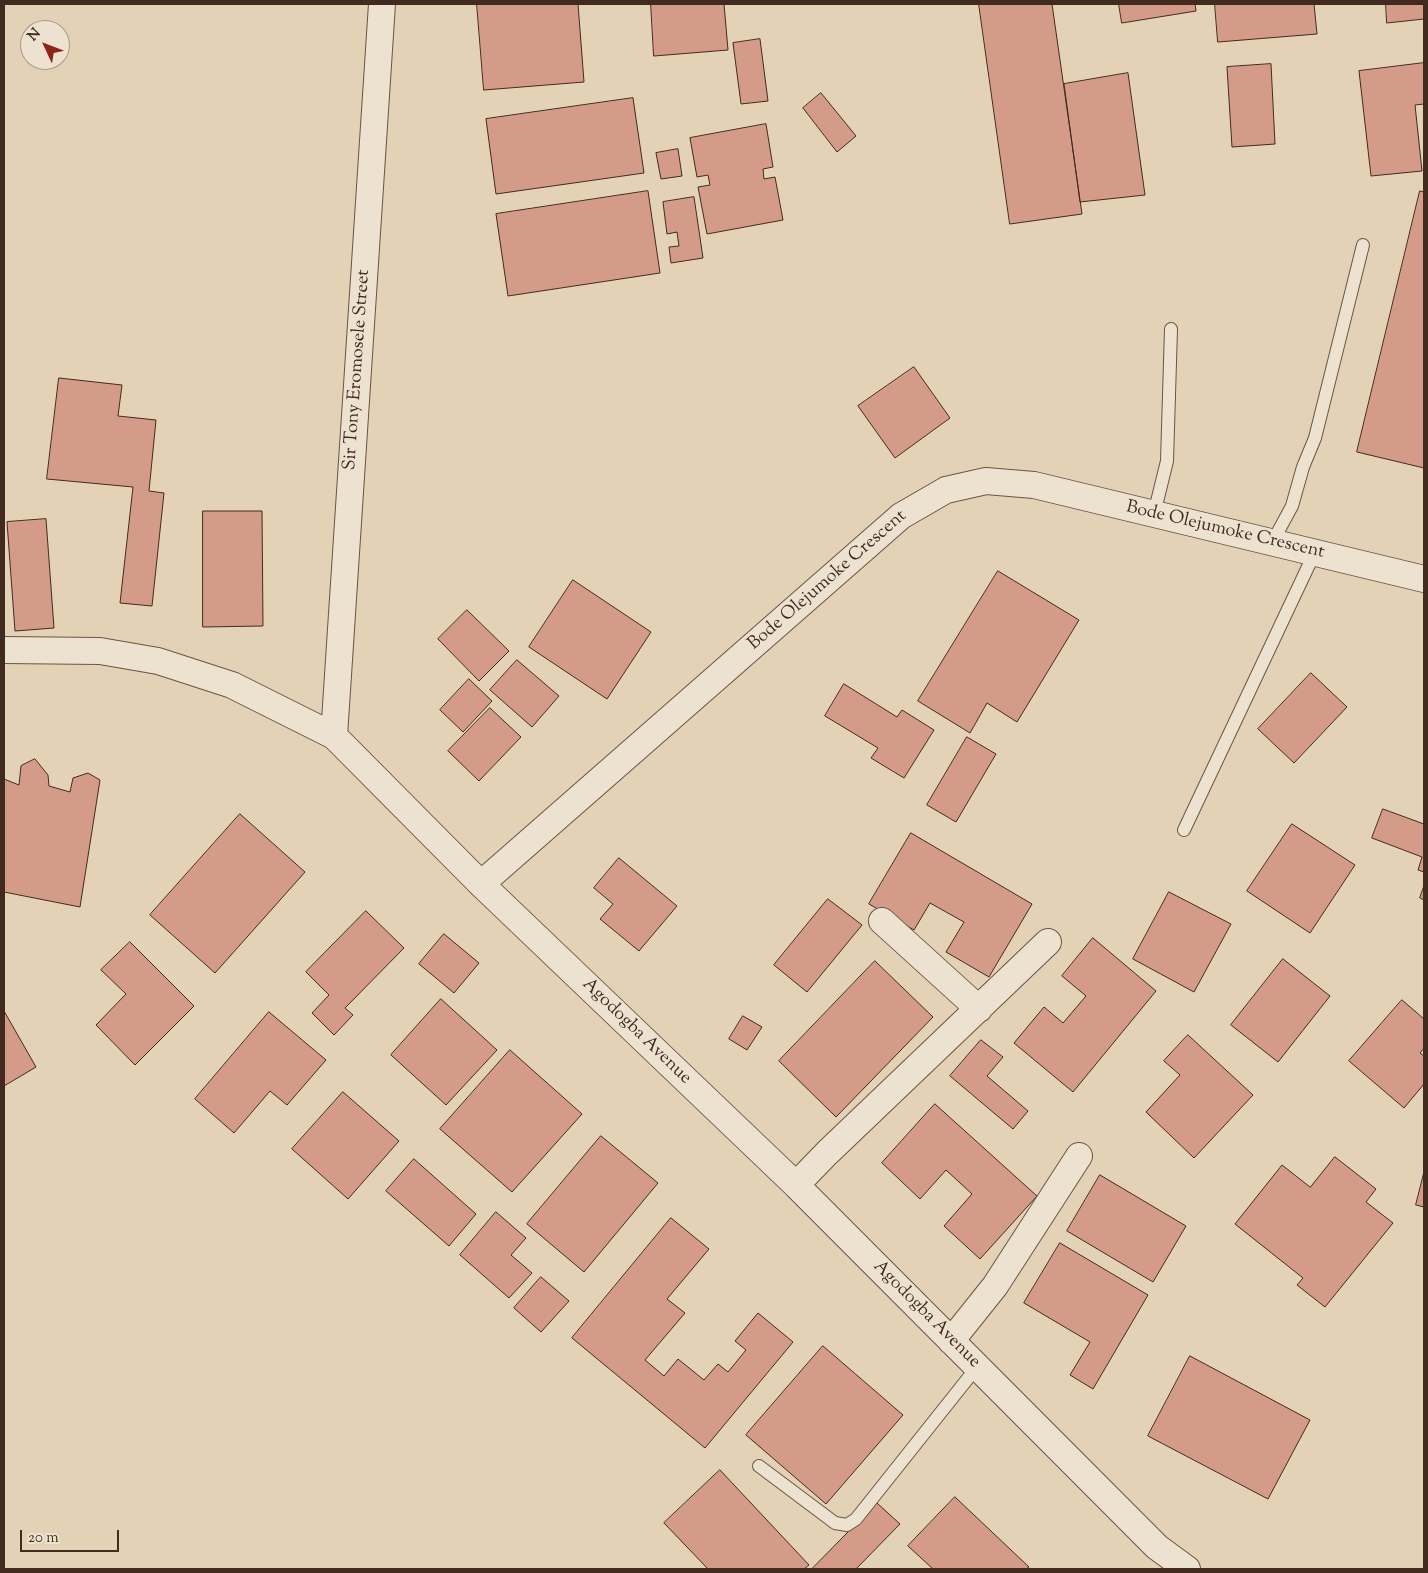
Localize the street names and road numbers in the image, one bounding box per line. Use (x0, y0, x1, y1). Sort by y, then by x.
street label: Sir Tony Eromosele Street (340, 269, 376, 471)
street label: Bode Olejumoke Crescent (1124, 498, 1326, 564)
street label: Bode Olejumoke Crescent (744, 506, 912, 656)
street label: Agodogba Avenue (577, 974, 695, 1090)
street label: Agodogba Avenue (868, 1257, 984, 1373)

